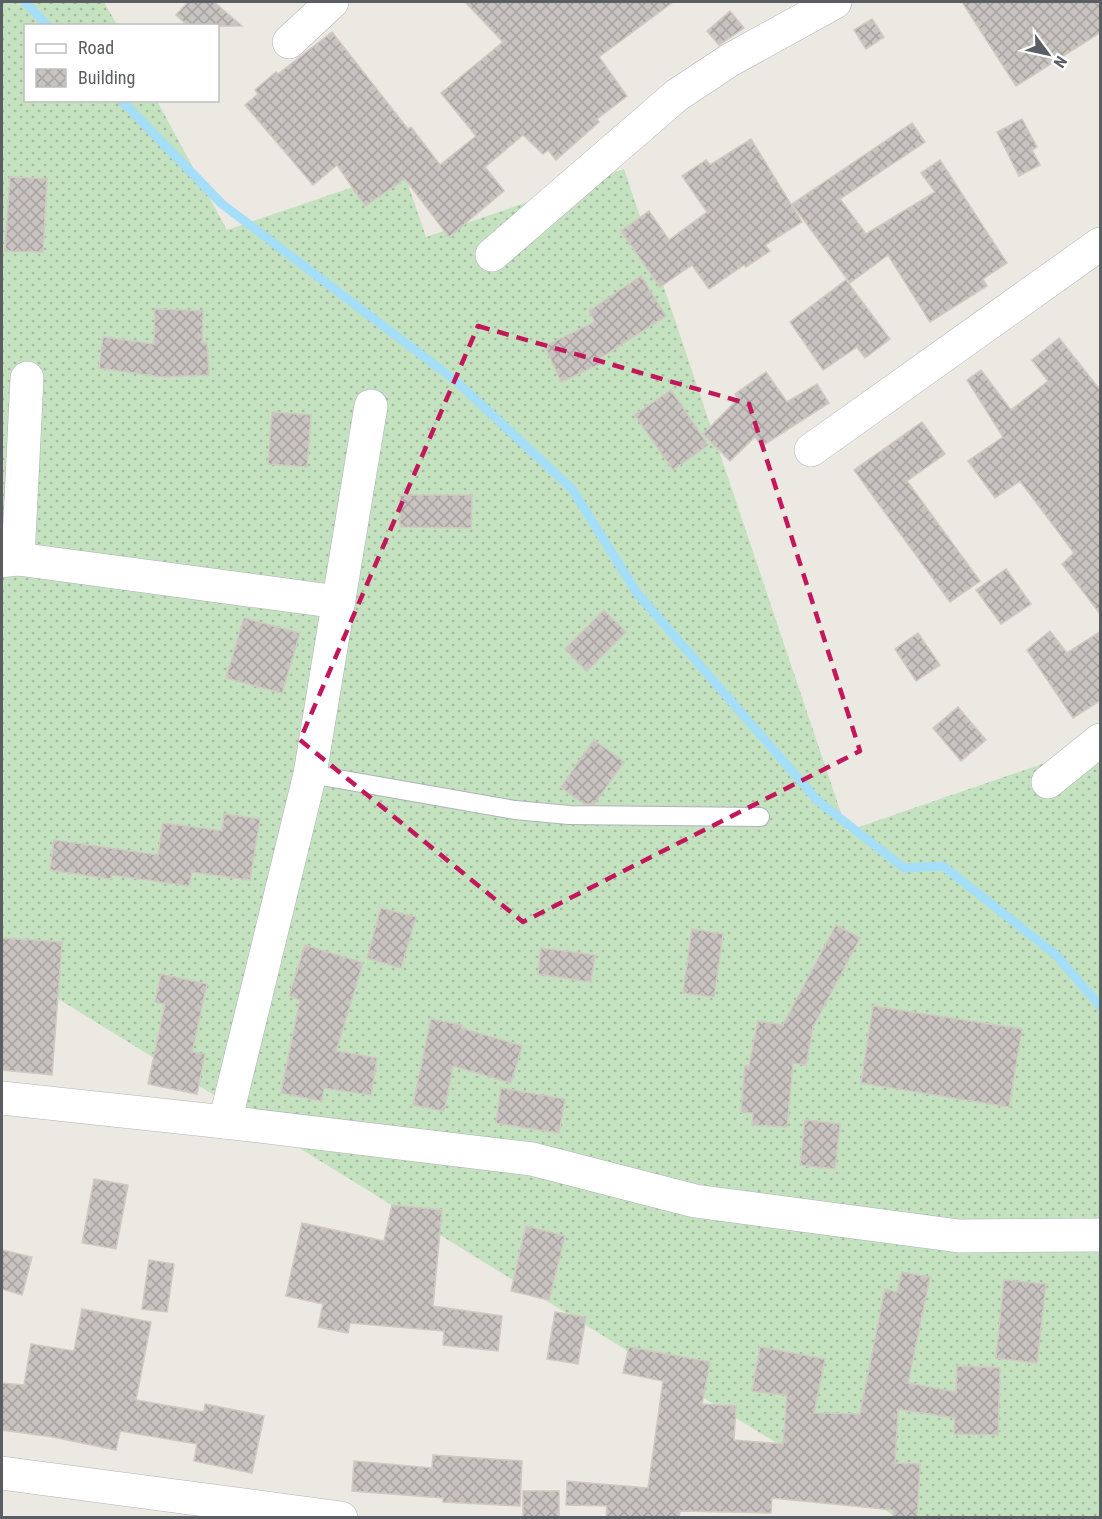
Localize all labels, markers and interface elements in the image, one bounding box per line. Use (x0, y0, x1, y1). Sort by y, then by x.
legend (24, 24, 219, 102)
north arrow (1018, 24, 1078, 84)
text: Road (78, 37, 114, 58)
text: N (1050, 53, 1071, 71)
text: Building (78, 67, 135, 88)

